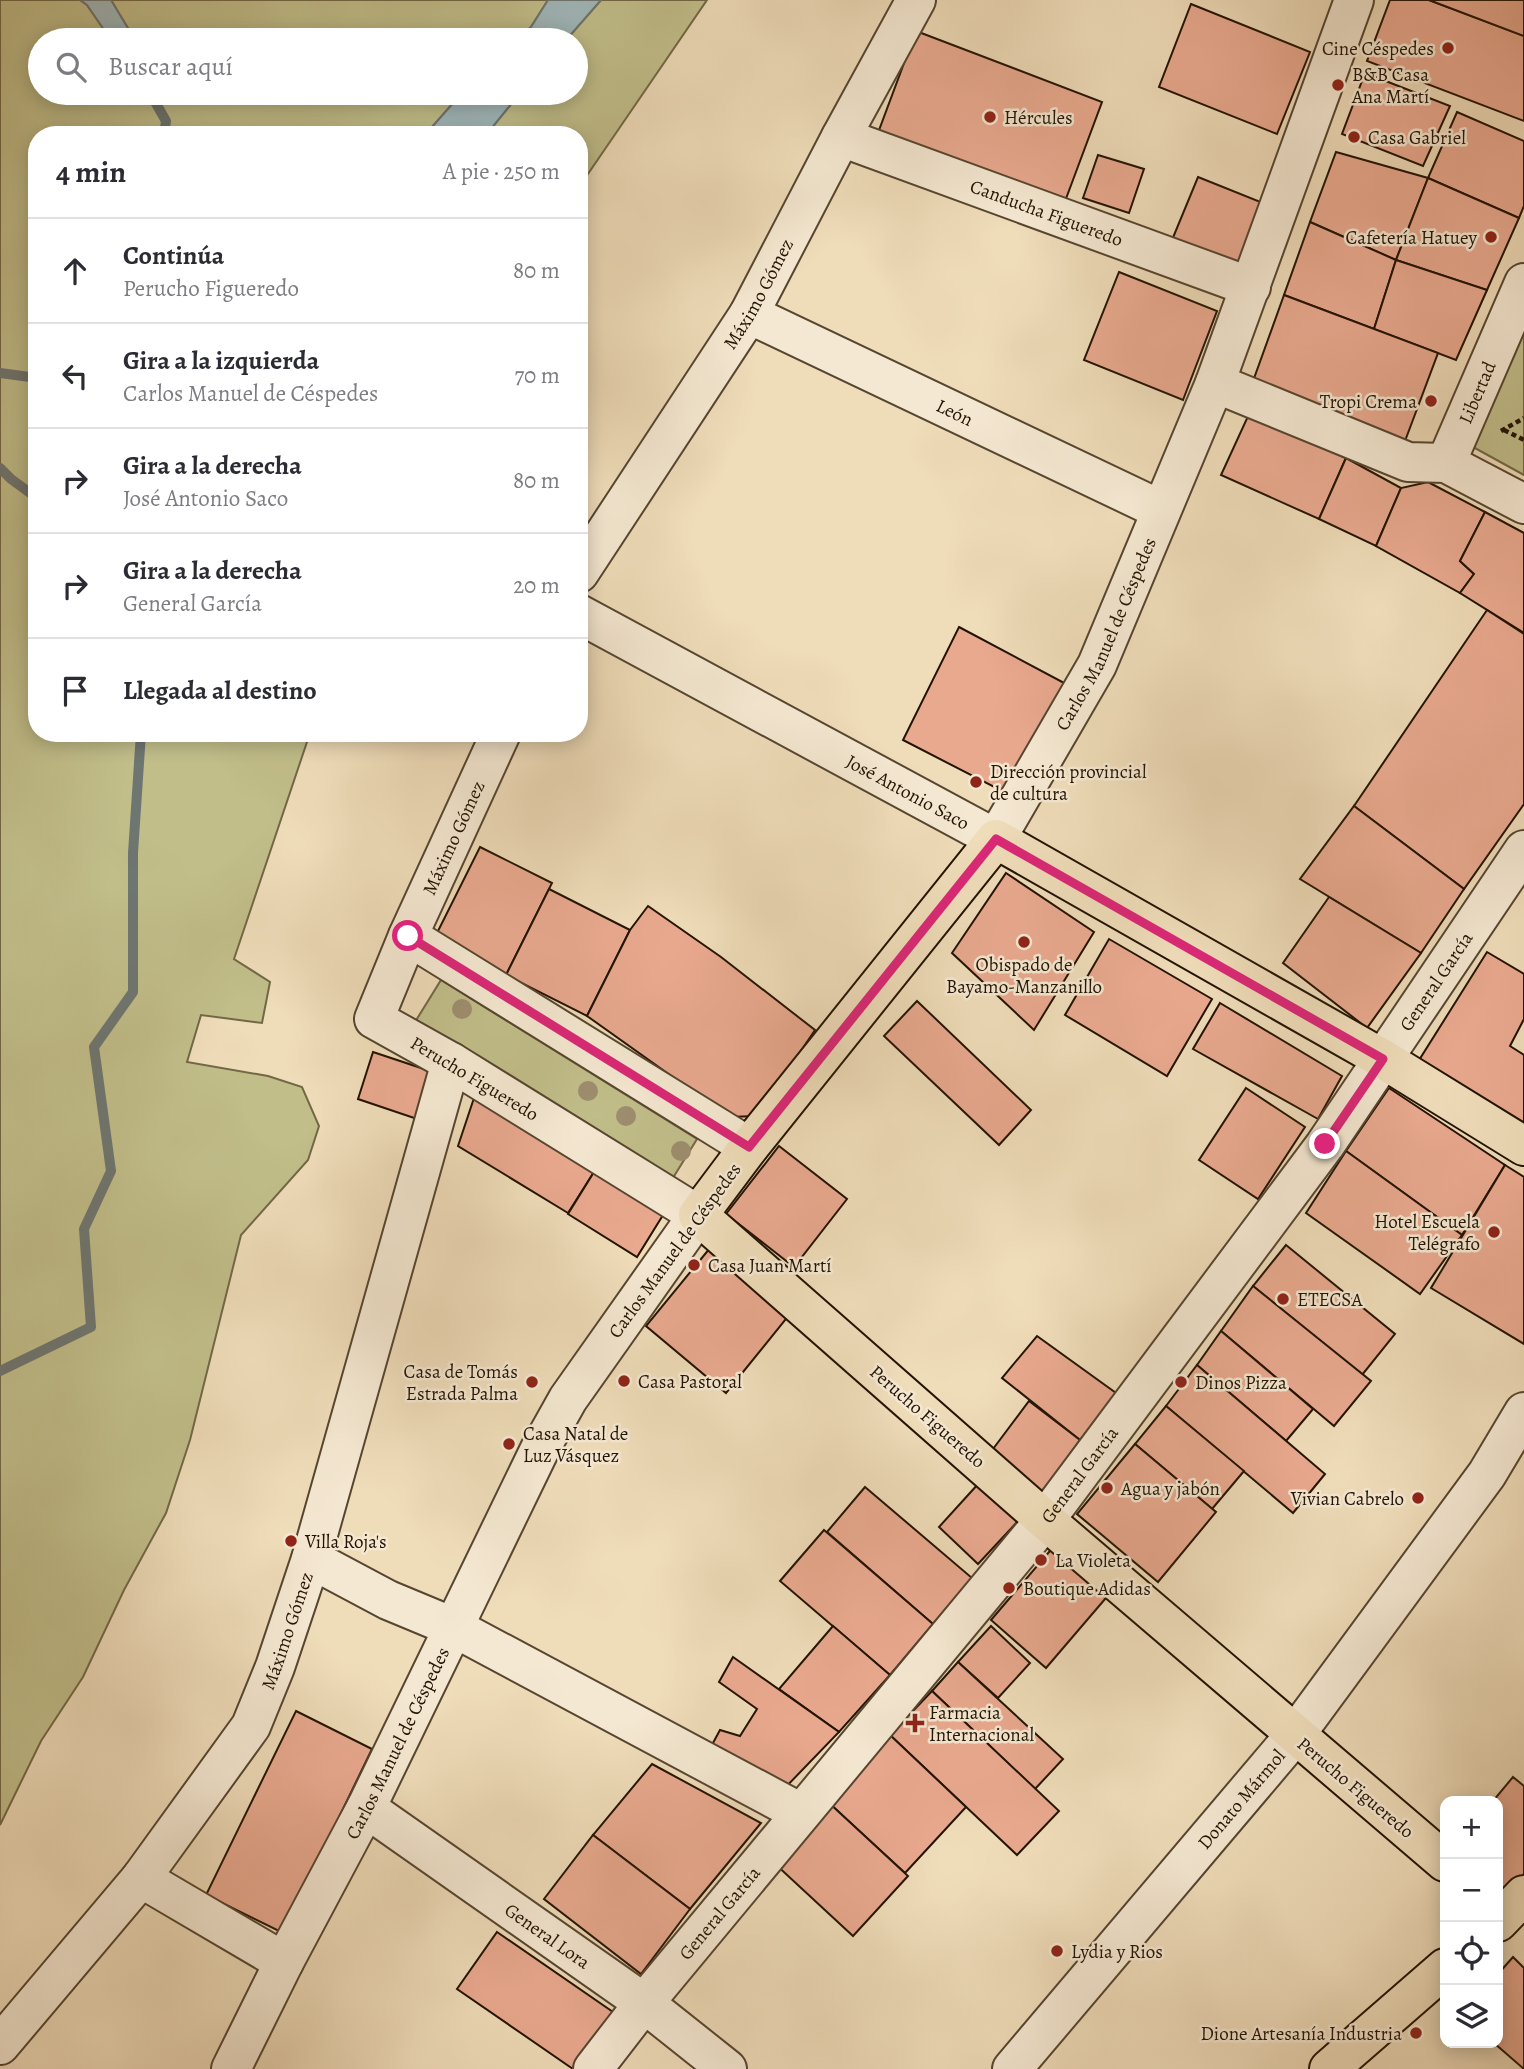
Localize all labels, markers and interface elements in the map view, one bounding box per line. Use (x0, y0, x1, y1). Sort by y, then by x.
search box (28, 28, 588, 105)
place label: Cine Céspedes (1322, 36, 1434, 62)
marker: Cine Céspedes (1440, 40, 1456, 56)
icon: search (52, 48, 90, 86)
text: Buscar aquí (108, 49, 233, 84)
place label: B&B Casa Ana Martí (1351, 62, 1429, 110)
marker: B&B Casa Ana Martí (1330, 77, 1346, 93)
place label: Hércules (1004, 105, 1073, 131)
marker: Hércules (982, 109, 998, 125)
place label: Casa Gabriel (1368, 125, 1466, 151)
marker: Casa Gabriel (1346, 129, 1362, 145)
text: 4 min (56, 152, 126, 192)
text: A pie · 250 m (443, 156, 560, 187)
street label: Canducha Figueredo (966, 173, 1126, 253)
place label: Cafetería Hatuey (1345, 225, 1478, 251)
marker: Cafetería Hatuey (1483, 229, 1499, 245)
street label: Máximo Gómez (717, 234, 800, 355)
text: Continúa (123, 238, 224, 273)
icon: ahead (56, 252, 94, 290)
text: 80 m (513, 255, 560, 286)
text: Perucho Figueredo (123, 273, 299, 304)
text: Gira a la izquierda (123, 343, 319, 378)
icon: left (56, 357, 94, 395)
street label: Libertad (1453, 357, 1503, 428)
text: 70 m (514, 360, 560, 391)
text: Carlos Manuel de Céspedes (123, 378, 378, 409)
place label: Tropi Crema (1320, 389, 1417, 415)
street label: León (932, 393, 977, 433)
marker: Tropi Crema (1423, 393, 1439, 409)
text: Gira a la derecha (123, 448, 302, 483)
icon: right (56, 462, 94, 500)
text: 80 m (513, 465, 560, 496)
text: José Antonio Saco (123, 483, 288, 514)
street label: Carlos Manuel de Céspedes (1050, 534, 1163, 736)
text: Gira a la derecha (123, 553, 302, 588)
icon: right (56, 567, 94, 605)
text: 20 m (513, 570, 560, 601)
text: General García (123, 588, 262, 619)
icon: arrive (56, 672, 94, 710)
text: Llegada al destino (123, 673, 317, 708)
street label: José Antonio Saco (841, 749, 974, 836)
place label: Dirección provincial de cultura (990, 759, 1147, 807)
marker: Dirección provincial de cultura (968, 774, 984, 790)
street label: Máximo Gómez (417, 777, 491, 899)
route start (392, 920, 423, 951)
street label: General García (1394, 927, 1479, 1036)
marker: Obispado de Bayamo-Manzanillo (1016, 934, 1032, 950)
place label: Obispado de Bayamo-Manzanillo (946, 952, 1102, 1000)
street label: Perucho Figueredo (405, 1030, 543, 1127)
route end (1309, 1128, 1340, 1159)
street label: Carlos Manuel de Céspedes (602, 1158, 747, 1344)
place label: Hotel Escuela Telégrafo (1374, 1209, 1480, 1257)
marker: Hotel Escuela Telégrafo (1486, 1224, 1502, 1240)
place label: Casa Juan Martí (708, 1253, 832, 1279)
marker: Casa Juan Martí (686, 1257, 702, 1273)
place label: ETECSA (1297, 1287, 1363, 1313)
marker: ETECSA (1275, 1291, 1291, 1307)
place label: Casa de Tomás Estrada Palma (404, 1359, 518, 1407)
street label: Perucho Figueredo (864, 1359, 991, 1474)
place label: Casa Pastoral (638, 1369, 742, 1395)
place label: Dinos Pizza (1195, 1370, 1287, 1396)
marker: Casa Pastoral (616, 1373, 632, 1389)
marker: Casa de Tomás Estrada Palma (524, 1374, 540, 1390)
marker: Dinos Pizza (1173, 1374, 1189, 1390)
place label: Casa Natal de Luz Vásquez (523, 1421, 628, 1469)
street label: General García (1035, 1421, 1125, 1529)
marker: Casa Natal de Luz Vásquez (501, 1436, 517, 1452)
place label: Agua y jabón (1120, 1476, 1220, 1502)
marker: Agua y jabón (1099, 1480, 1115, 1496)
place label: Vivian Cabrelo (1290, 1486, 1404, 1512)
marker: Vivian Cabrelo (1410, 1490, 1426, 1506)
place label: Villa Roja's (304, 1529, 387, 1555)
marker: Villa Roja's (283, 1533, 299, 1549)
place label: La Violeta (1055, 1548, 1131, 1574)
marker: La Violeta (1033, 1552, 1049, 1568)
street label: Máximo Gómez (255, 1569, 320, 1694)
place label: Boutique Adidas (1023, 1576, 1151, 1602)
marker: Boutique Adidas (1001, 1580, 1017, 1596)
street label: Carlos Manuel de Céspedes (340, 1643, 456, 1844)
place label: Farmacia Internacional (929, 1700, 1035, 1748)
marker: Farmacia Internacional (907, 1715, 923, 1731)
street label: Perucho Figueredo (1291, 1731, 1419, 1844)
street label: Donato Mármol (1192, 1744, 1292, 1855)
map controls (1440, 1796, 1503, 2048)
button: + (1440, 1796, 1503, 1859)
button: − (1440, 1859, 1503, 1922)
street label: General García (673, 1861, 767, 1966)
street label: General Lora (499, 1897, 595, 1976)
button: locate (1440, 1922, 1503, 1985)
place label: Lydia y Rios (1071, 1939, 1163, 1965)
marker: Lydia y Rios (1049, 1943, 1065, 1959)
button: layers (1440, 1985, 1503, 2048)
place label: Dione Artesanía Industria (1201, 2021, 1402, 2047)
marker: Dione Artesanía Industria (1408, 2025, 1424, 2041)

